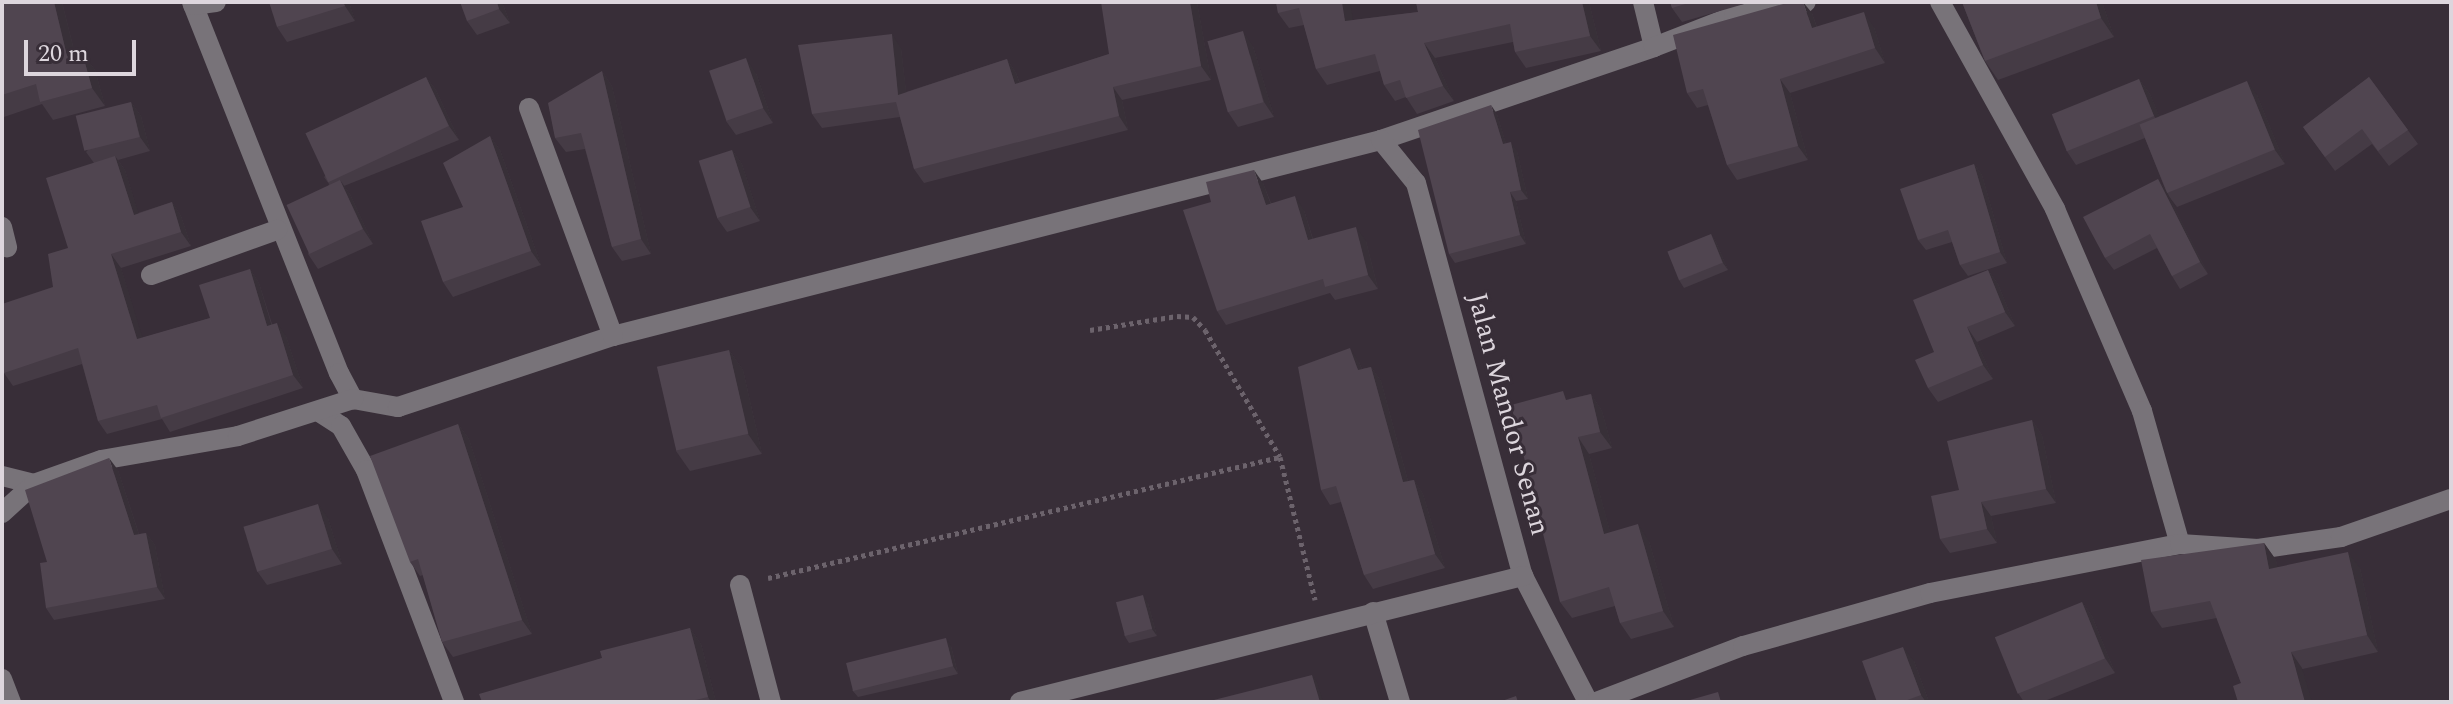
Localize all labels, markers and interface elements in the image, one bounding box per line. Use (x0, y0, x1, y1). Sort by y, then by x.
scale bar (28, 24, 140, 74)
text: 20 m (38, 36, 89, 72)
street label: Jalan Mandor Senan (1459, 289, 1557, 539)

